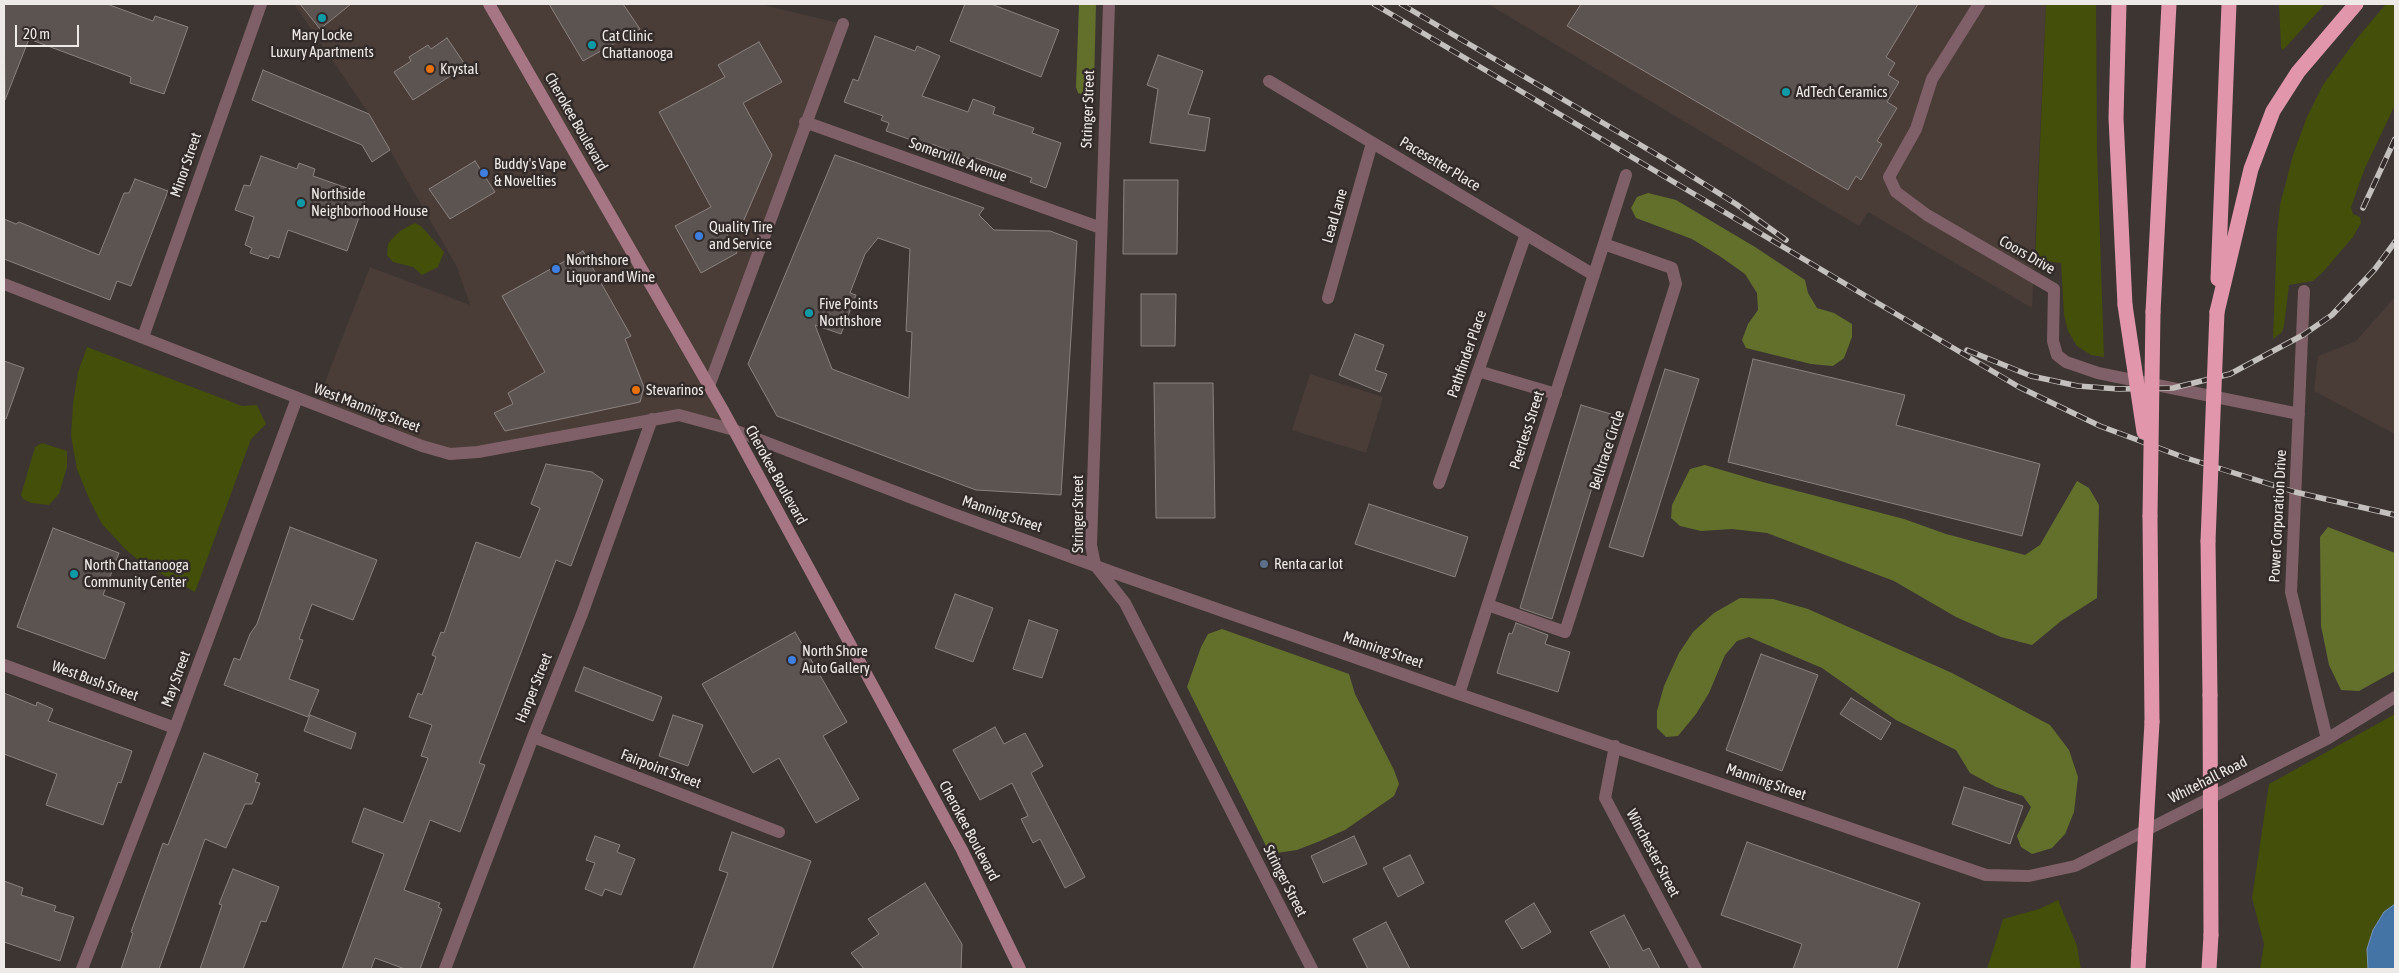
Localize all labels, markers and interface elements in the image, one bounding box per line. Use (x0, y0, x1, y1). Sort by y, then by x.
marker: Mary Locke Luxury Apartments (316, 12, 328, 24)
scale bar (18, 15, 81, 47)
text: 20 m (23, 25, 50, 42)
place label: Mary Locke Luxury Apartments (270, 26, 374, 61)
place label: Cat Clinic Chattanooga (602, 27, 673, 62)
marker: Cat Clinic Chattanooga (586, 39, 598, 51)
place label: Krystal (440, 60, 479, 78)
marker: Krystal (424, 63, 436, 75)
street label: Cherokee Boulevard (541, 70, 611, 174)
street label: Stringer Street (1078, 70, 1098, 148)
place label: AdTech Ceramics (1796, 83, 1888, 101)
marker: AdTech Ceramics (1780, 86, 1792, 98)
street label: Minor Street (167, 130, 205, 200)
street label: Pacesetter Place (1396, 133, 1484, 195)
street label: Somerville Avenue (906, 134, 1010, 186)
place label: Buddy's Vape & Novelties (494, 155, 566, 190)
marker: Buddy's Vape & Novelties (478, 167, 490, 179)
place label: Northside Neighborhood House (311, 185, 428, 220)
street label: Lead Lane (1319, 187, 1351, 245)
marker: Northside Neighborhood House (295, 197, 307, 209)
place label: Quality Tire and Service (709, 218, 773, 253)
marker: Quality Tire and Service (693, 230, 705, 242)
street label: Coors Drive (1996, 232, 2058, 278)
place label: Northshore Liquor and Wine (566, 251, 655, 286)
marker: Northshore Liquor and Wine (550, 263, 562, 275)
place label: Five Points Northshore (819, 295, 882, 330)
marker: Five Points Northshore (803, 307, 815, 319)
street label: Pathfinder Place (1444, 308, 1490, 400)
street label: West Manning Street (311, 379, 423, 437)
place label: Stevarinos (646, 381, 704, 399)
marker: Stevarinos (630, 384, 642, 396)
street label: Peerless Street (1506, 389, 1548, 471)
street label: Belltrace Circle (1586, 408, 1628, 492)
street label: Cherokee Boulevard (741, 422, 811, 528)
street label: Power Corporation Drive (2266, 449, 2290, 583)
street label: Stringer Street (1069, 475, 1087, 553)
street label: Manning Street (959, 492, 1045, 536)
place label: Renta car lot (1274, 555, 1343, 573)
place label: North Chattanooga Community Center (84, 556, 189, 591)
marker: Renta car lot (1258, 558, 1270, 570)
marker: North Chattanooga Community Center (68, 568, 80, 580)
street label: Manning Street (1340, 628, 1426, 672)
place label: North Shore Auto Gallery (802, 642, 870, 677)
street label: May Street (158, 649, 194, 709)
street label: Harper Street (512, 651, 556, 725)
marker: North Shore Auto Gallery (786, 654, 798, 666)
street label: West Bush Street (49, 657, 141, 705)
street label: Fairpoint Street (618, 745, 704, 793)
street label: Whitehall Road (2166, 753, 2250, 807)
street label: Manning Street (1723, 760, 1809, 804)
street label: Cherokee Boulevard (935, 778, 1003, 884)
street label: Winchester Street (1622, 806, 1684, 900)
street label: Stringer Street (1259, 842, 1311, 920)

